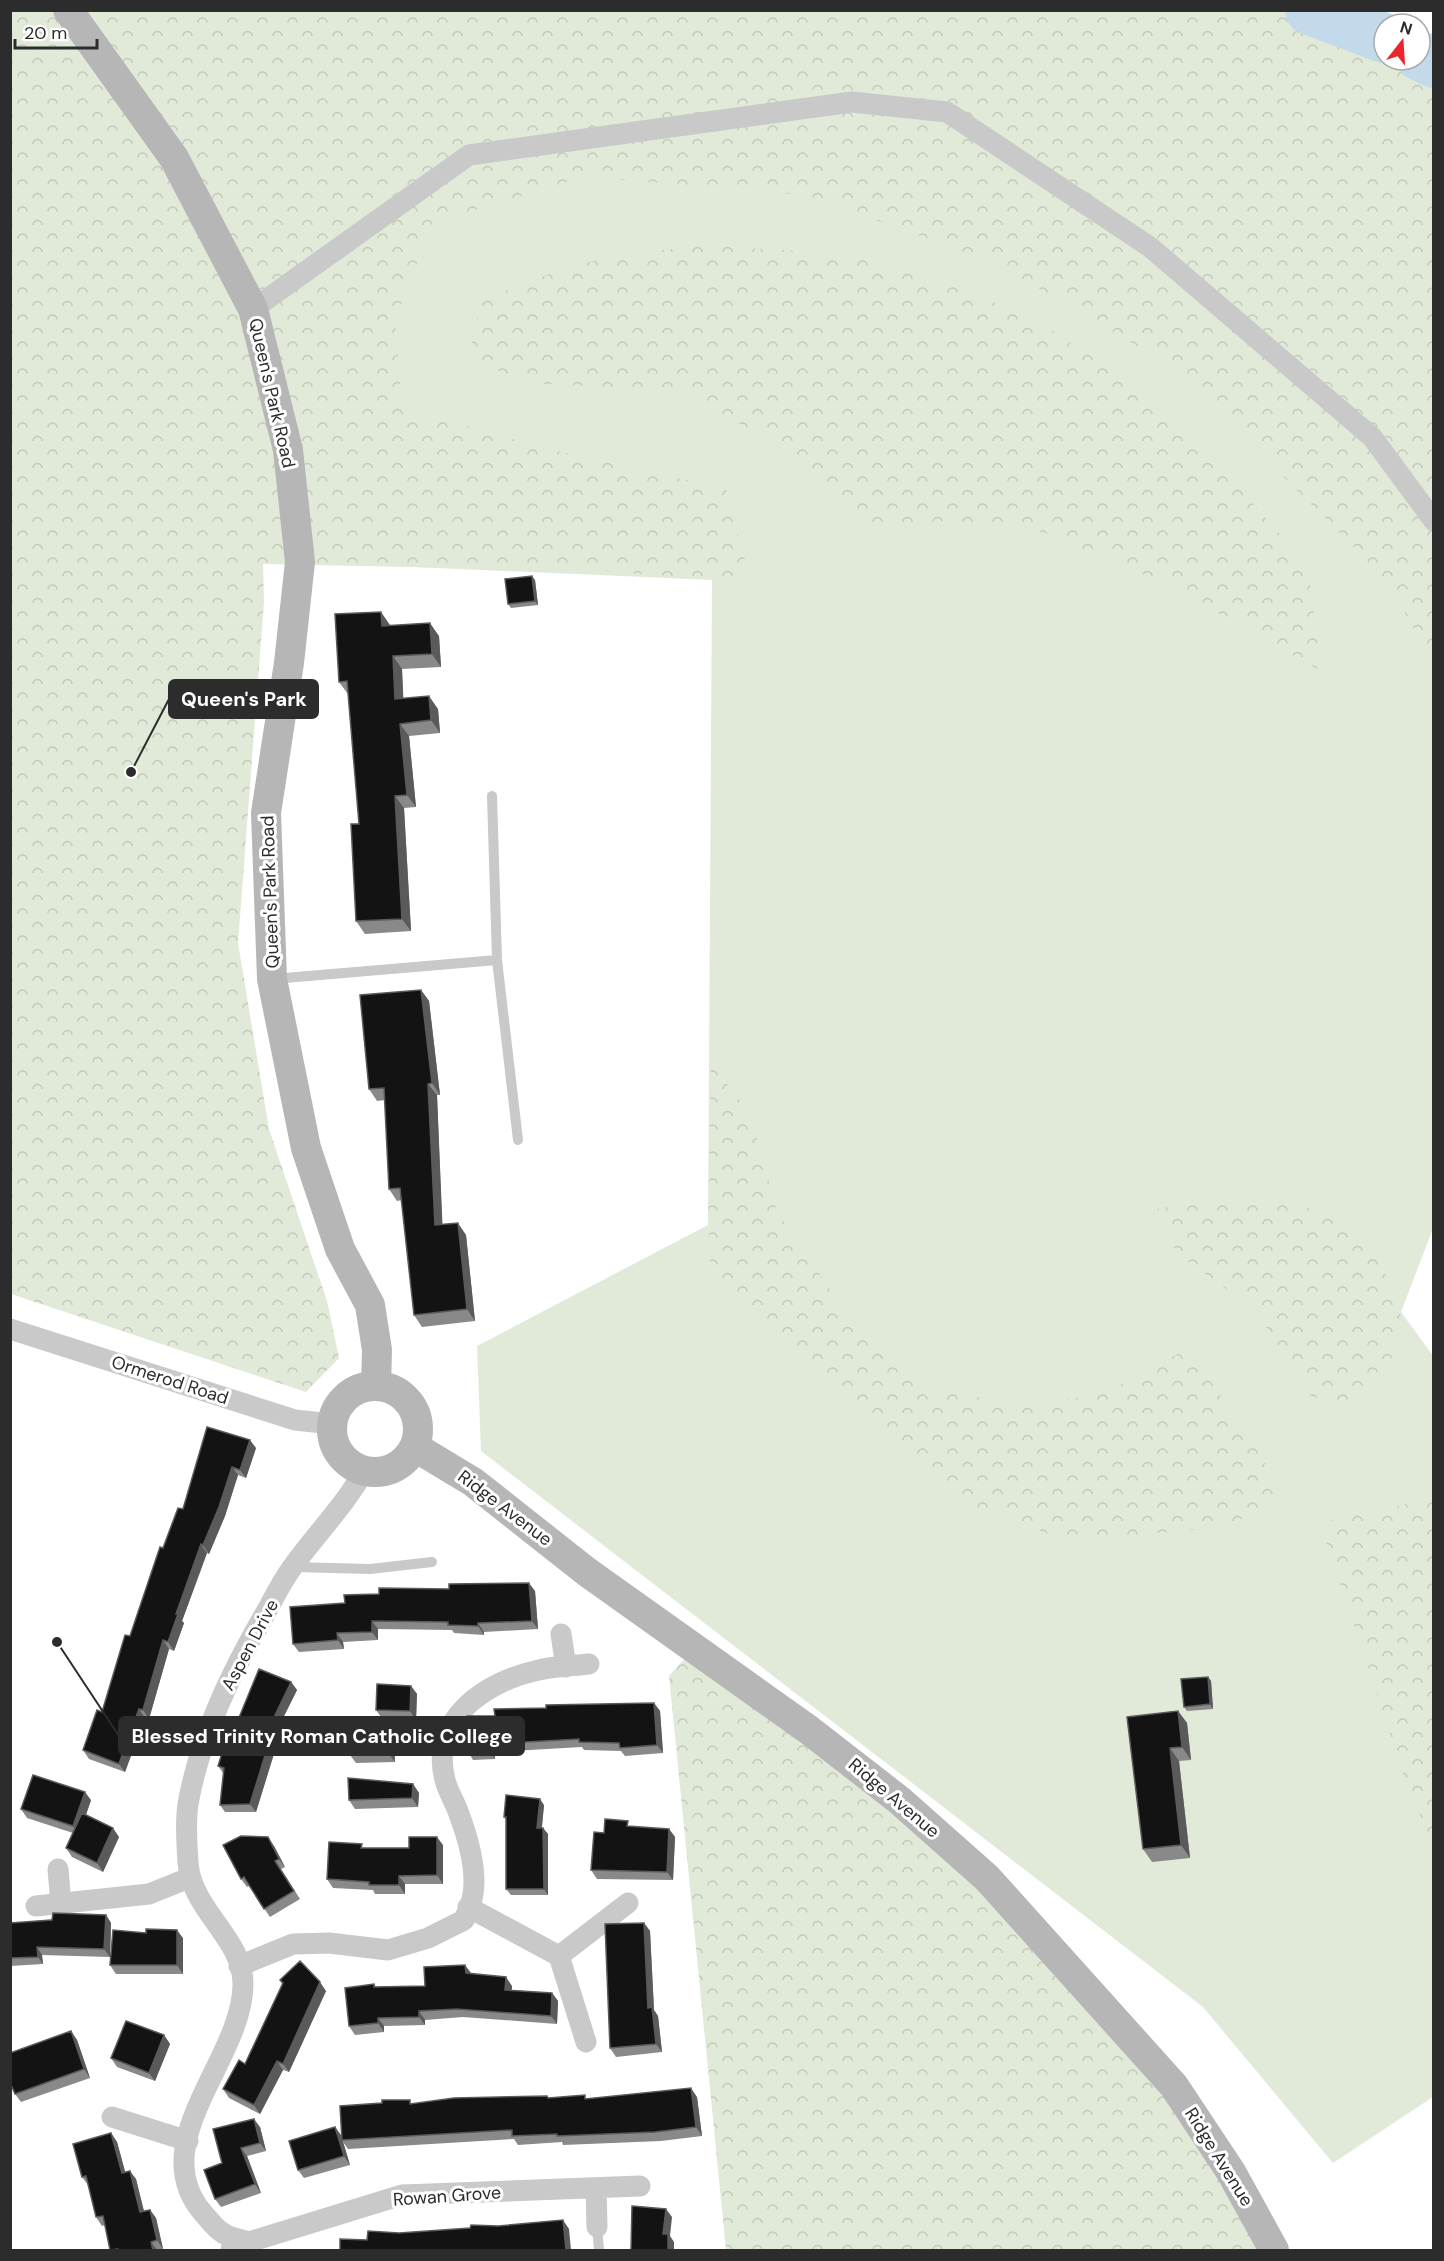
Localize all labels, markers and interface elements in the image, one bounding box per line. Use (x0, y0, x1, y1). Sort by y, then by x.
scale bar (15, 12, 98, 50)
north arrow (1372, 12, 1432, 72)
text: N (1398, 16, 1415, 40)
text: 20 m (24, 21, 67, 45)
street label: Queen's Park Road (243, 316, 301, 470)
callout: Queen's Park (169, 680, 318, 718)
text: Queen's Park (181, 686, 307, 712)
street label: Queen's Park Road (255, 815, 285, 969)
street label: Ormerod Road (108, 1350, 232, 1410)
street label: Ridge Avenue (453, 1465, 557, 1551)
street label: Aspen Drive (216, 1595, 284, 1695)
callout: Blessed Trinity Roman Catholic College (119, 1717, 524, 1755)
text: Blessed Trinity Roman Catholic College (131, 1723, 513, 1749)
street label: Ridge Avenue (843, 1753, 945, 1843)
street label: Ridge Avenue (1179, 2103, 1259, 2211)
street label: Rowan Grove (392, 2180, 502, 2212)

